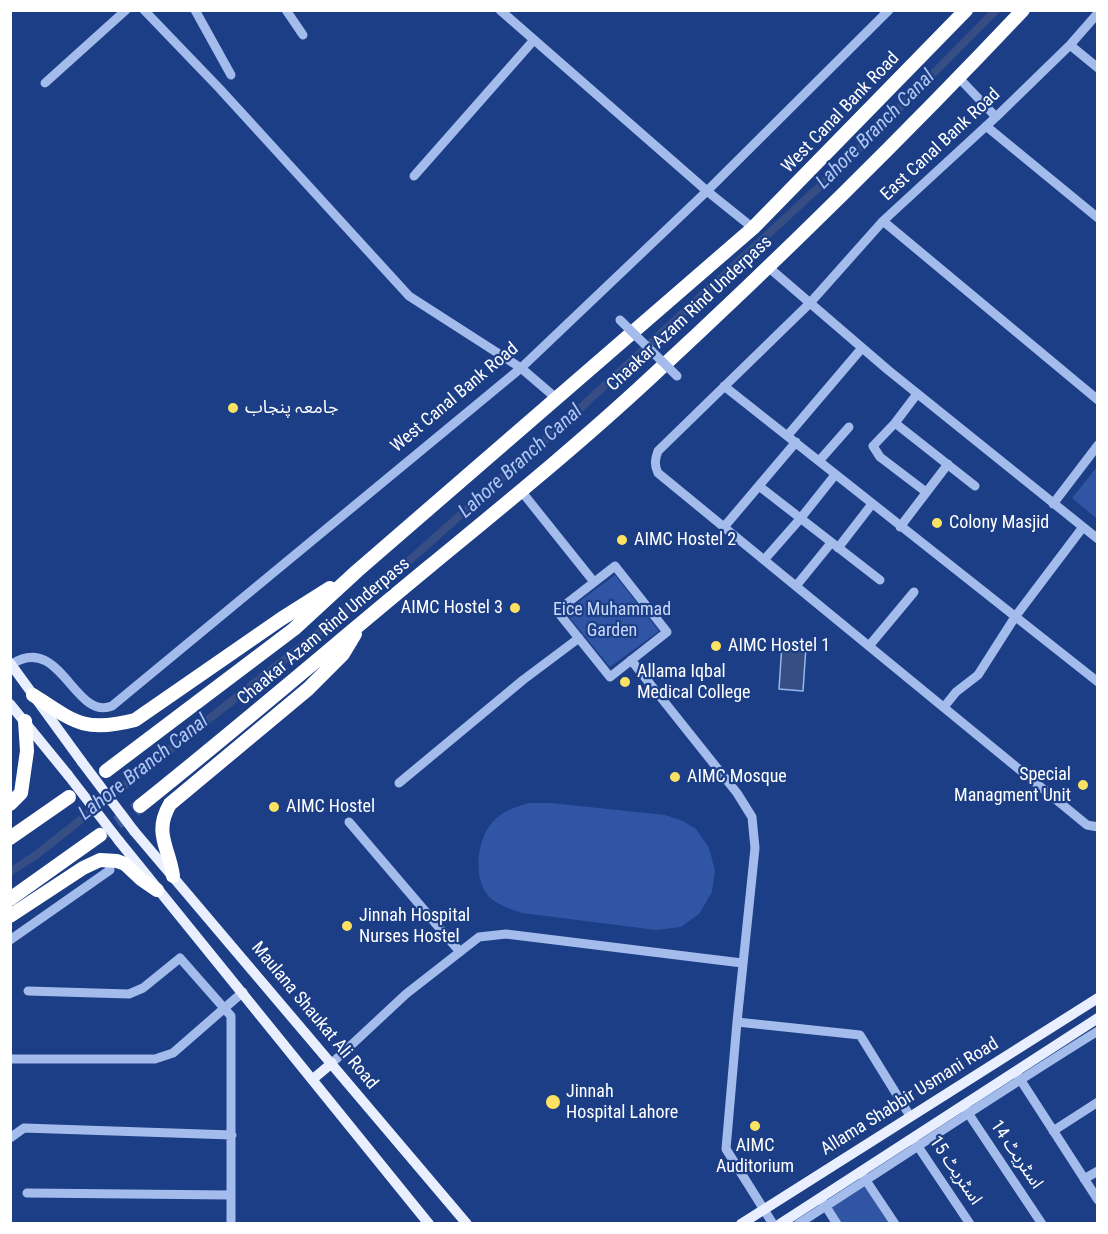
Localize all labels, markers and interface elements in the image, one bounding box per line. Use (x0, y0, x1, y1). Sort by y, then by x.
street label: West Canal Bank Road (778, 48, 904, 178)
water label: Lahore Branch Canal (812, 66, 940, 194)
street label: East Canal Bank Road (877, 84, 1005, 206)
street label: Chaakar Azam Rind Underpass (603, 232, 777, 396)
street label: West Canal Bank Road (387, 338, 523, 458)
place label: جامعہ پنجاب (245, 397, 339, 419)
water label: Lahore Branch Canal (454, 400, 588, 524)
marker: جامعہ پنجاب (226, 401, 240, 415)
place label: Colony Masjid (949, 512, 1049, 534)
marker: Colony Masjid (930, 516, 944, 530)
place label: AIMC Hostel 2 (634, 529, 736, 551)
marker: AIMC Hostel 2 (615, 533, 629, 547)
street label: Chaakar Azam Rind Underpass (233, 554, 415, 710)
place label: AIMC Hostel 3 (401, 597, 503, 619)
park label: Eice Muhammad Garden (553, 599, 671, 642)
marker: AIMC Hostel 3 (508, 601, 522, 615)
place label: AIMC Hostel 1 (728, 635, 830, 657)
marker: AIMC Hostel 1 (709, 639, 723, 653)
place label: Allama Iqbal Medical College (637, 661, 751, 704)
marker: Allama Iqbal Medical College (618, 675, 632, 689)
water label: Lahore Branch Canal (74, 710, 214, 826)
place label: Special Managment Unit (954, 764, 1071, 806)
place label: AIMC Mosque (687, 766, 787, 788)
marker: AIMC Mosque (668, 770, 682, 784)
marker: Special Managment Unit (1076, 778, 1090, 792)
place label: AIMC Hostel (286, 796, 375, 818)
marker: AIMC Hostel (267, 800, 281, 814)
place label: Jinnah Hospital Nurses Hostel (359, 905, 470, 948)
marker: Jinnah Hospital Nurses Hostel (340, 919, 354, 933)
street label: Maulana Shaukat Ali Road (246, 938, 382, 1094)
street label: Allama Shabbir Usmani Road (817, 1033, 1003, 1161)
place label: Jinnah Hospital Lahore (566, 1081, 678, 1124)
marker: Jinnah Hospital Lahore (544, 1093, 562, 1111)
street label: اسٹریٹ 14 (985, 1116, 1047, 1194)
marker: AIMC Auditorium (748, 1119, 762, 1133)
street label: اسٹریٹ 15 (924, 1132, 986, 1210)
place label: AIMC Auditorium (716, 1135, 794, 1178)

